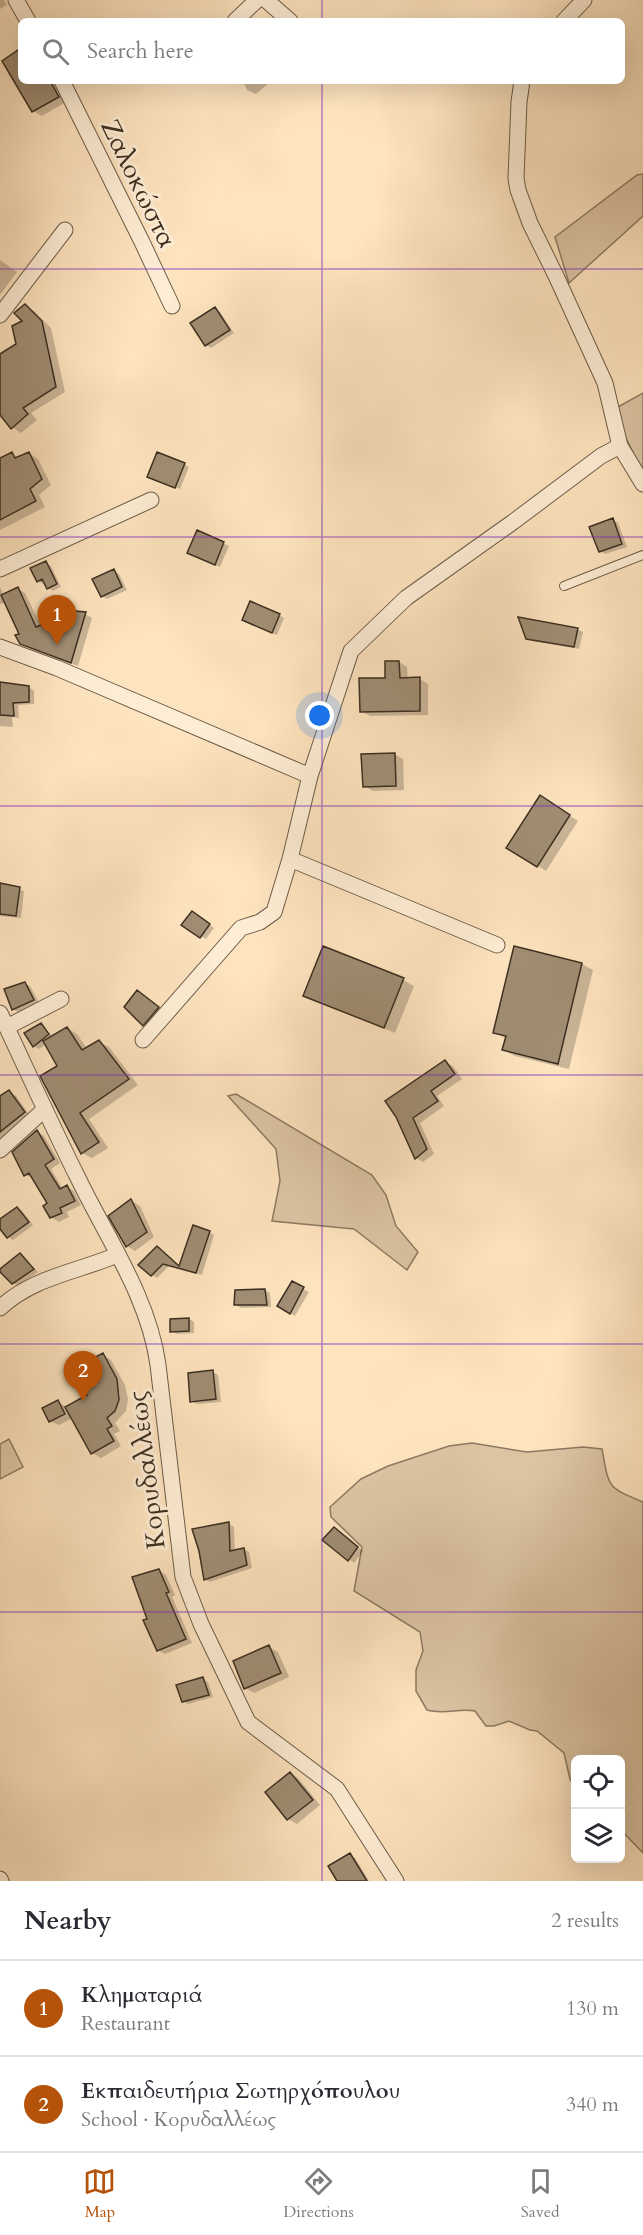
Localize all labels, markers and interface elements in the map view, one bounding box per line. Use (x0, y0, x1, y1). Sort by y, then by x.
search box (18, 18, 625, 84)
icon: search (39, 35, 72, 68)
text: Search here (87, 36, 194, 66)
street label: Ζαλοκώστα (92, 113, 185, 253)
pin: 1 (38, 596, 76, 645)
your location (305, 701, 334, 730)
pin: 2 (64, 1352, 103, 1401)
street label: Κορυδαλλέως (119, 1389, 174, 1551)
map controls (571, 1755, 625, 1863)
button: locate (571, 1755, 625, 1809)
button: layers (571, 1809, 625, 1863)
text: Nearby (24, 1903, 112, 1938)
text: 2 results (551, 1907, 619, 1934)
text: Κληματαριά (81, 1980, 204, 2010)
text: 1 (38, 1995, 49, 2022)
text: 130 m (566, 1995, 619, 2022)
text: Restaurant (81, 2010, 170, 2037)
text: Εκπαιδευτήρια Σωτηρχόπουλου (81, 2076, 400, 2106)
text: 2 (38, 2091, 49, 2118)
text: 340 m (566, 2091, 619, 2118)
text: School · Κορυδαλλέως (81, 2106, 276, 2133)
tab: Map (83, 2165, 116, 2223)
tab: Directions (283, 2165, 354, 2223)
tab: Saved (521, 2165, 560, 2223)

